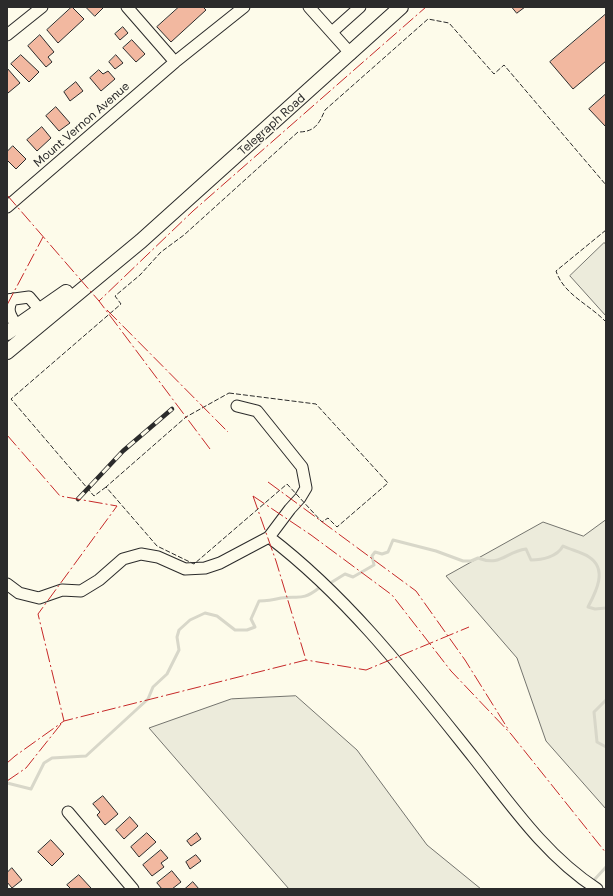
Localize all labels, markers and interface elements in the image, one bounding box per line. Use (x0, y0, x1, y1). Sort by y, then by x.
street label: Mount Vernon Avenue (31, 79, 133, 171)
street label: Telegraph Road (236, 91, 308, 159)

